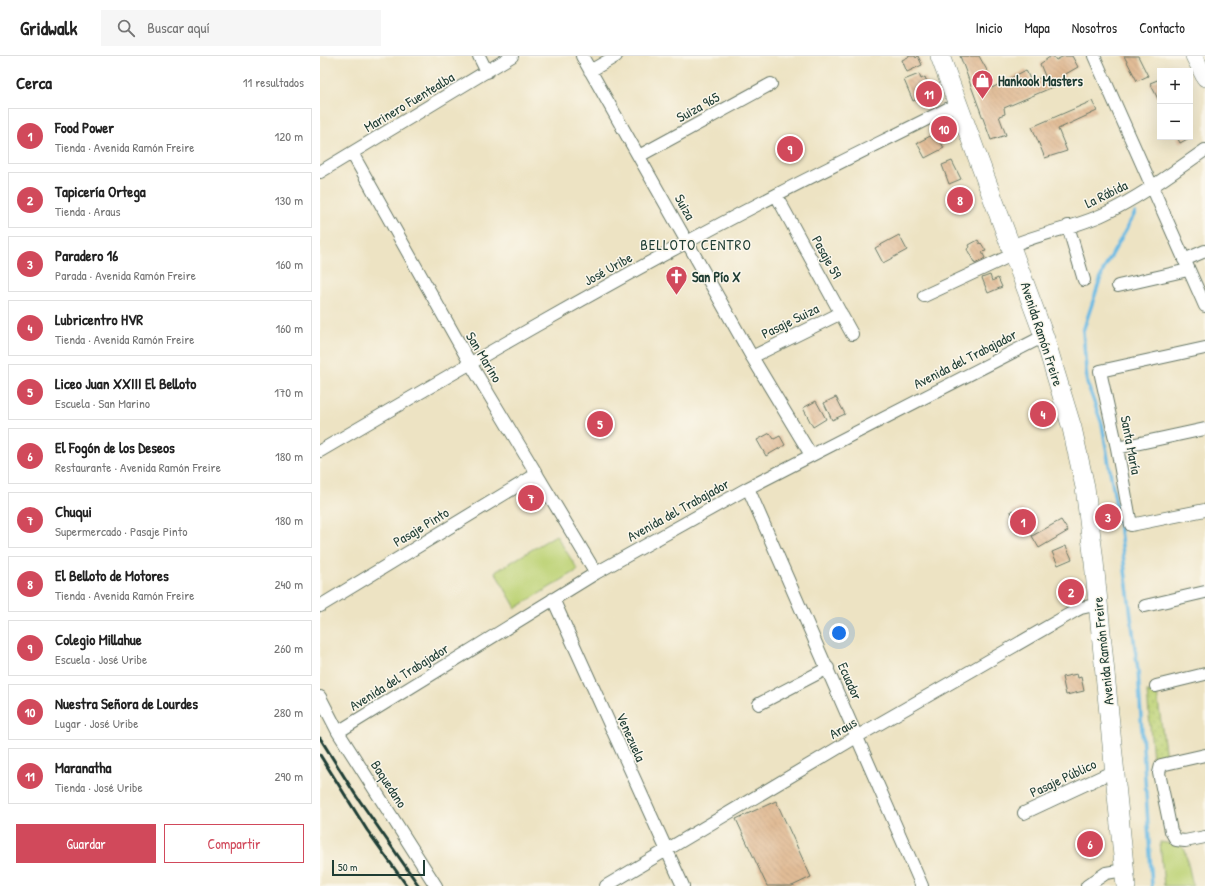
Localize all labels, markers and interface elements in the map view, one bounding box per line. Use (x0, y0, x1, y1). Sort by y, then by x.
search box (101, 10, 381, 46)
text: Gridwalk (20, 15, 77, 41)
icon: search (115, 17, 137, 39)
text: Buscar aquí (147, 17, 210, 38)
text: Inicio (976, 18, 1002, 37)
text: Mapa (1024, 18, 1050, 37)
text: Nosotros (1072, 18, 1117, 37)
text: Contacto (1139, 18, 1185, 37)
street label: Marinero Fuentealba (360, 67, 458, 136)
shop icon: Hankook Masters (969, 68, 995, 101)
map controls (1157, 68, 1193, 140)
button: + (1157, 68, 1193, 104)
text: Cerca (16, 71, 52, 94)
place label: Hankook Masters (998, 71, 1083, 90)
text: 11 resultados (243, 73, 304, 91)
pin: 11 (916, 79, 942, 109)
street label: Suiza 965 (673, 87, 723, 126)
button: − (1157, 104, 1193, 140)
pin: 10 (931, 114, 957, 144)
text: Food Power (55, 117, 114, 138)
text: 1 (28, 127, 32, 145)
text: 120 m (275, 127, 303, 145)
pin: 9 (777, 134, 803, 164)
text: Tienda · Avenida Ramón Freire (55, 138, 195, 156)
street label: La Rábida (1081, 175, 1131, 212)
text: Tapicería Ortega (55, 181, 146, 202)
pin: 8 (947, 185, 973, 215)
street label: Suiza (671, 190, 700, 223)
text: 2 (27, 191, 33, 209)
text: 130 m (275, 191, 303, 209)
text: Tienda · Araus (55, 202, 120, 220)
street label: Pasaje 59 (807, 232, 847, 282)
district label: BELLOTO CENTRO (640, 234, 752, 255)
text: Paradero 16 (55, 245, 118, 266)
street label: José Uribe (580, 247, 636, 290)
text: 3 (27, 255, 33, 273)
text: 160 m (275, 255, 303, 273)
church icon: San Pío X (664, 264, 690, 297)
text: Parada · Avenida Ramón Freire (55, 266, 196, 284)
place label: San Pío X (692, 267, 741, 286)
street label: Avenida Ramón Freire (1017, 279, 1068, 389)
street label: Pasaje Suiza (758, 298, 823, 344)
text: Lubricentro HVR (55, 309, 143, 330)
text: 4 (28, 319, 32, 337)
text: 160 m (275, 319, 303, 337)
street label: Avenida del Trabajador (910, 324, 1021, 394)
street label: San Marino (462, 328, 507, 386)
text: Tienda · Avenida Ramón Freire (55, 330, 195, 348)
text: Liceo Juan XXIII El Belloto (55, 373, 196, 394)
text: 5 (27, 383, 33, 401)
text: 170 m (274, 383, 303, 401)
text: Escuela · San Marino (55, 394, 150, 412)
pin: 4 (1030, 399, 1056, 429)
pin: 5 (587, 409, 613, 439)
street label: Santa María (1116, 414, 1147, 476)
text: El Fogón de los Deseos (55, 437, 175, 458)
text: 6 (27, 447, 33, 465)
text: 180 m (275, 447, 303, 465)
text: Restaurante · Avenida Ramón Freire (55, 458, 221, 476)
street label: Avenida del Trabajador (623, 473, 733, 546)
pin: 7 (518, 483, 544, 513)
text: Chuqui (55, 501, 92, 522)
street label: Pasaje Pinto (389, 502, 453, 551)
pin: 3 (1095, 502, 1121, 532)
pin: 1 (1010, 507, 1036, 537)
text: 7 (27, 511, 33, 529)
text: 180 m (275, 511, 303, 529)
text: Supermercado · Pasaje Pinto (55, 522, 187, 540)
text: El Belloto de Motores (55, 565, 169, 586)
text: 8 (27, 575, 33, 593)
text: 240 m (274, 575, 303, 593)
pin: 2 (1058, 577, 1084, 607)
text: Tienda · Avenida Ramón Freire (55, 586, 195, 604)
street label: Avenida Ramón Freire (1087, 596, 1118, 706)
your location (829, 623, 849, 643)
text: Colegio Millahue (55, 629, 142, 650)
street label: Avenida del Trabajador (346, 638, 453, 716)
text: 9 (28, 639, 32, 657)
text: 260 m (274, 639, 303, 657)
text: Escuela · José Uribe (55, 650, 147, 668)
street label: Ecuador (834, 659, 867, 703)
text: Nuestra Señora de Lourdes (55, 693, 198, 714)
text: 10 (25, 703, 35, 721)
text: 280 m (274, 703, 303, 721)
street label: Venezuela (612, 709, 651, 765)
street label: Araus (826, 712, 860, 743)
text: Lugar · José Uribe (55, 714, 138, 732)
street label: Pasaje Público (1027, 754, 1100, 802)
street label: Baquedano (366, 756, 412, 812)
text: Maranatha (55, 757, 111, 778)
text: 11 (25, 767, 35, 785)
text: 290 m (274, 767, 303, 785)
text: Tienda · José Uribe (55, 778, 143, 796)
button: Guardar (16, 824, 156, 863)
button: Compartir (164, 824, 304, 863)
pin: 6 (1077, 829, 1103, 859)
scale bar (332, 858, 425, 877)
text: 50 m (338, 860, 358, 874)

